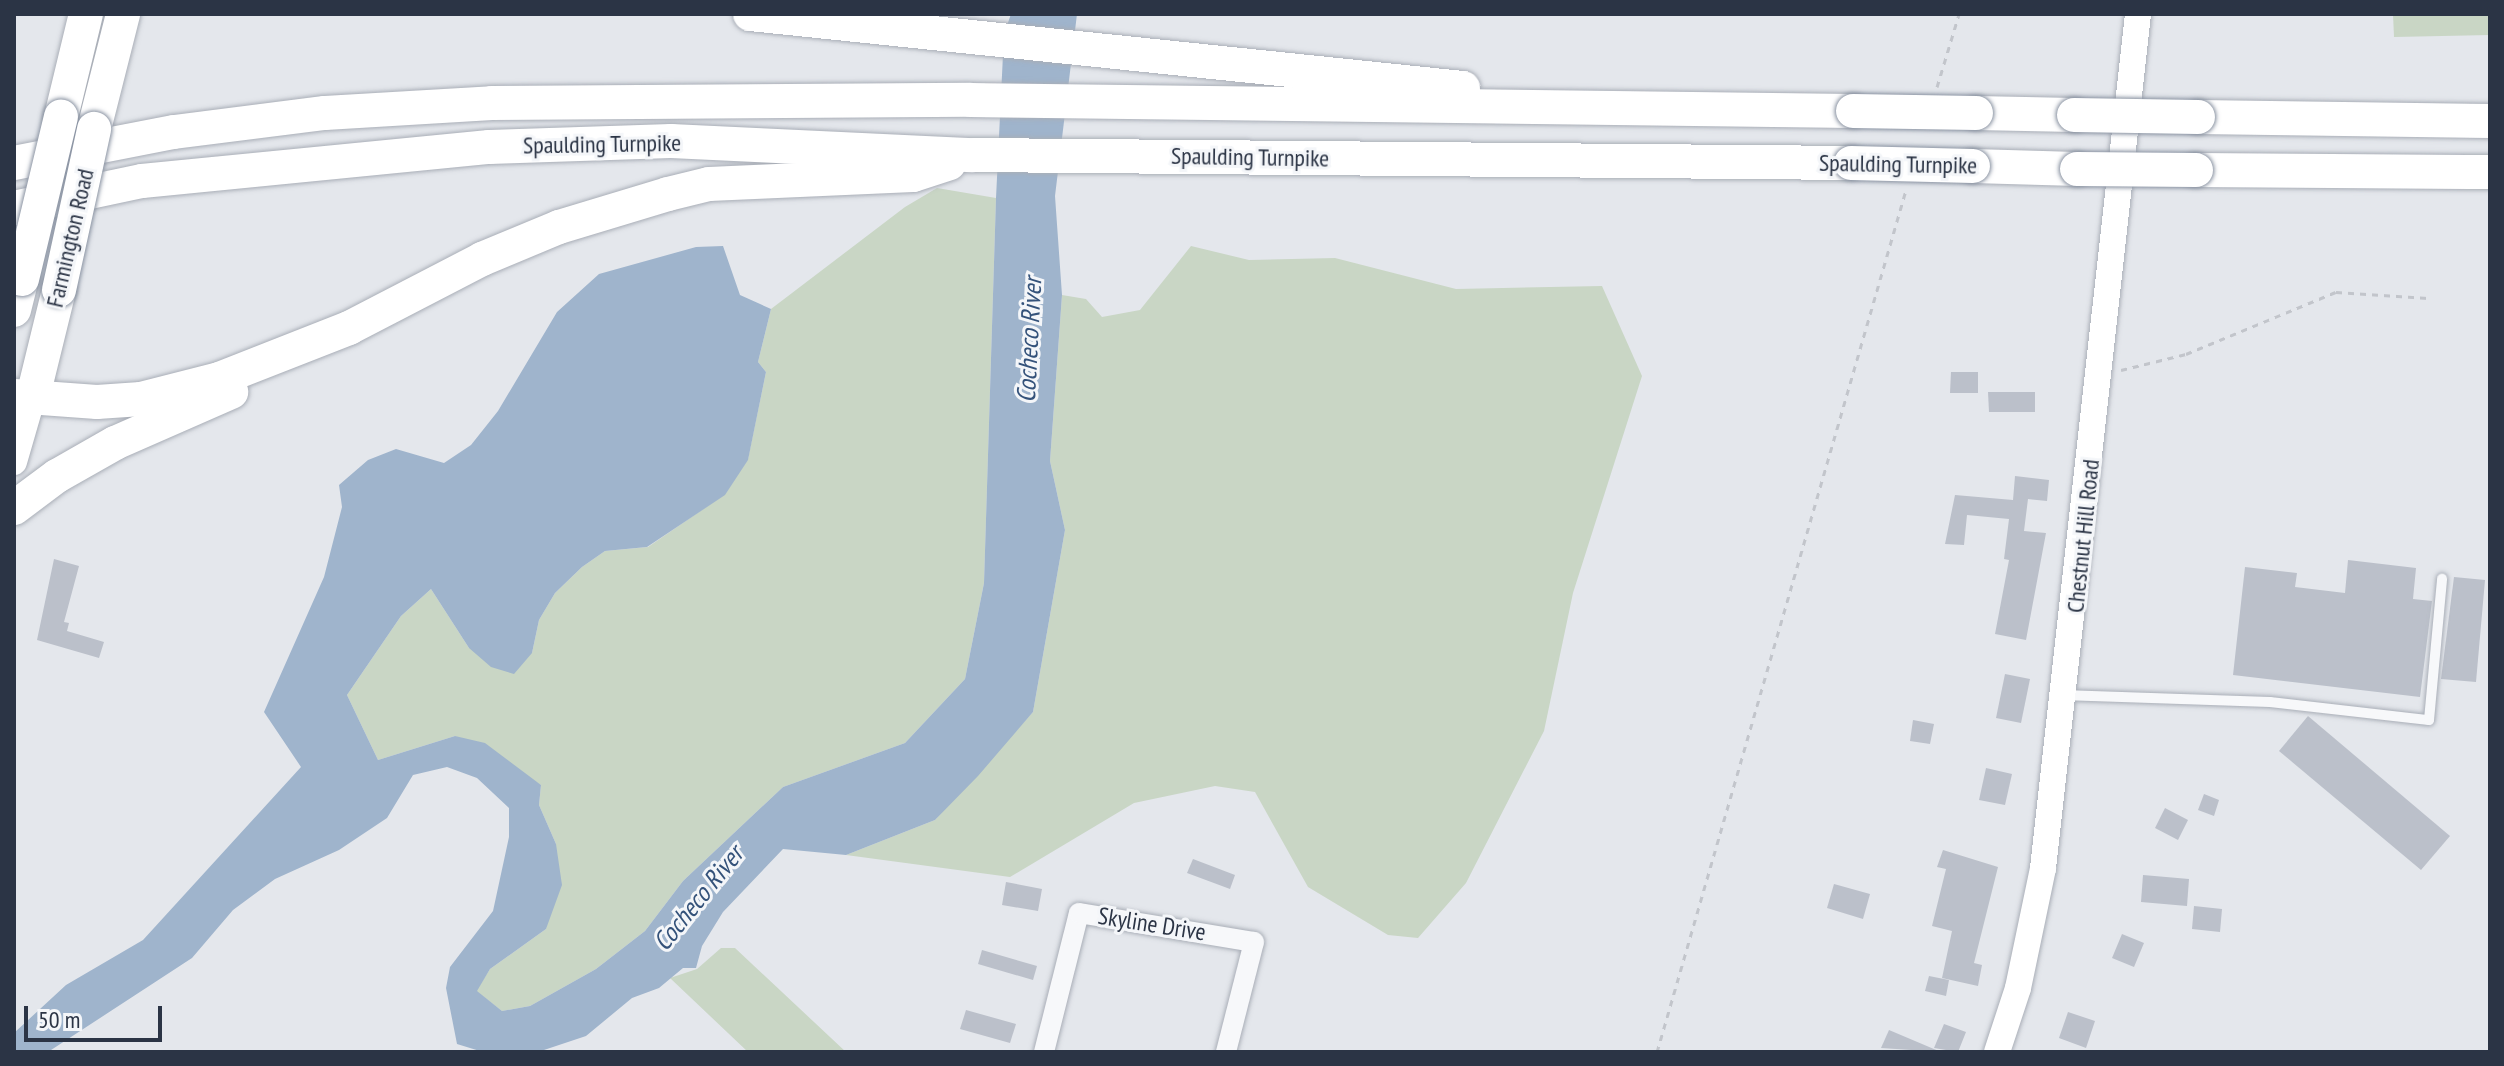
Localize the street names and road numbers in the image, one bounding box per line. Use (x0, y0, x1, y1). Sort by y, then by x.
street label: Spaulding Turnpike (522, 128, 682, 160)
street label: Spaulding Turnpike (1170, 141, 1330, 173)
street label: Spaulding Turnpike (1818, 148, 1978, 180)
street label: Farmington Road (40, 166, 100, 310)
street label: Chestnut Hill Road (2061, 458, 2105, 614)
street label: Skyline Drive (1096, 901, 1208, 947)

